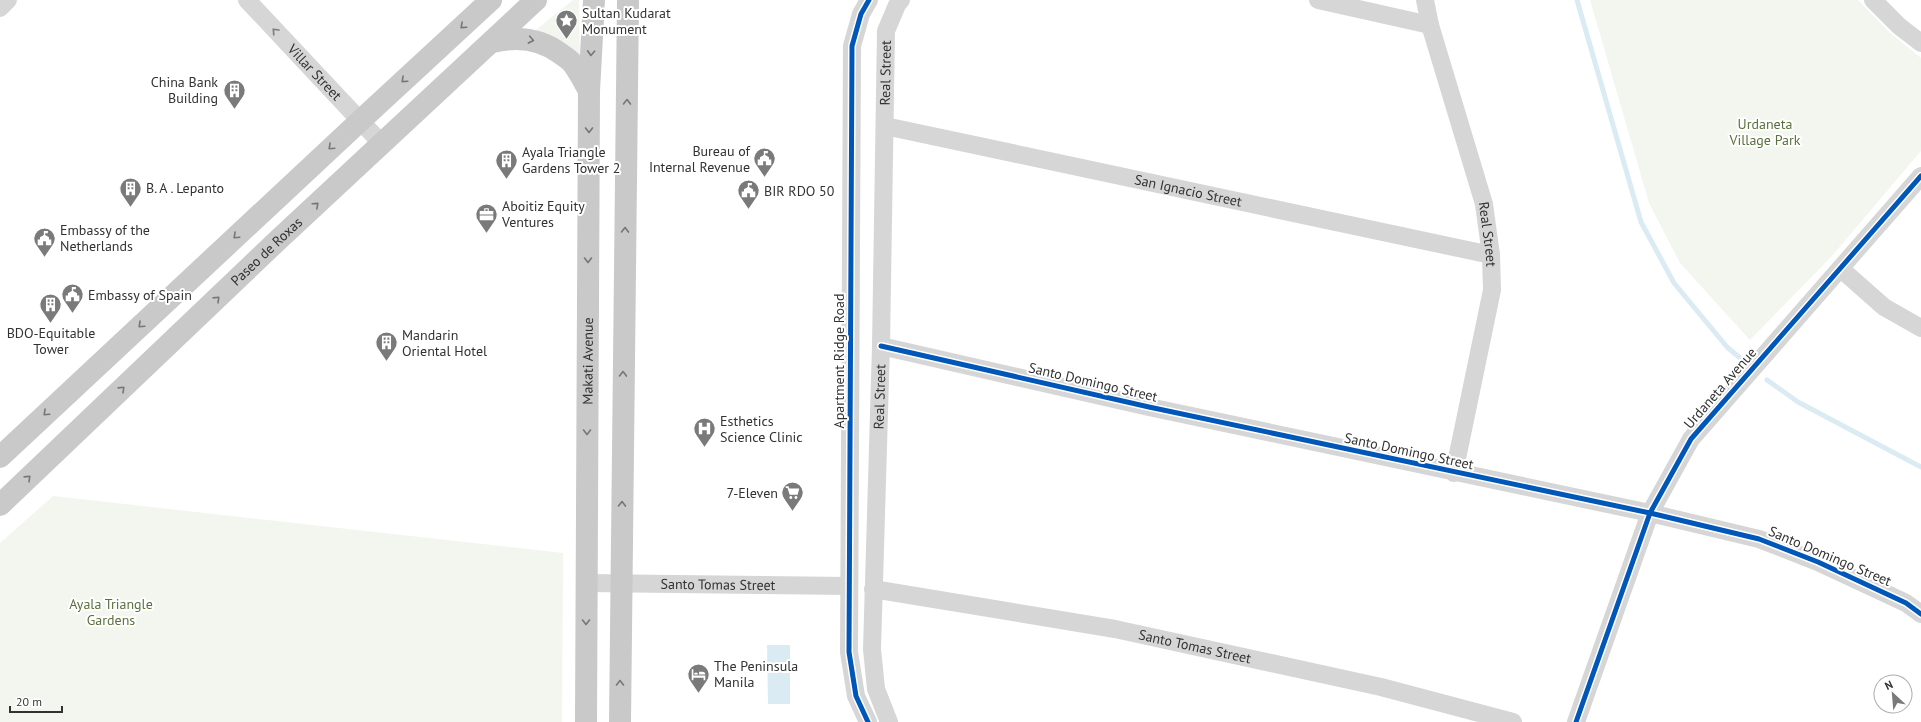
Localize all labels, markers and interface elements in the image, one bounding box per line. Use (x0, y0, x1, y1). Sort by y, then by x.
place label: Sultan Kudarat Monument (582, 4, 671, 38)
place icon: Sultan Kudarat Monument (554, 8, 580, 41)
one-way arrow (460, 22, 468, 29)
one-way arrow (273, 28, 280, 36)
one-way arrow (528, 35, 534, 44)
street label: Villar Street (283, 39, 346, 105)
street label: Real Street (876, 40, 895, 106)
one-way arrow (587, 50, 596, 56)
place label: China Bank Building (151, 73, 218, 107)
one-way arrow (401, 75, 409, 83)
building icon: China Bank Building (221, 77, 247, 110)
one-way arrow (623, 99, 631, 105)
park label: Urdaneta Village Park (1729, 115, 1801, 149)
one-way arrow (585, 127, 593, 133)
one-way arrow (328, 142, 336, 150)
place label: Bureau of Internal Revenue (649, 142, 751, 176)
place label: Ayala Triangle Gardens Tower 2 (522, 143, 620, 177)
public building icon: Bureau of Internal Revenue (752, 146, 778, 179)
building icon: Ayala Triangle Gardens Tower 2 (493, 147, 519, 180)
street label: San Ignacio Street (1133, 170, 1244, 211)
building icon: B. A . Lepanto (117, 175, 143, 208)
public building icon: BIR RDO 50 (735, 178, 761, 211)
place label: B. A . Lepanto (146, 179, 224, 197)
place label: BIR RDO 50 (764, 182, 835, 200)
place label: Aboitiz Equity Ventures (501, 197, 585, 231)
office icon: Aboitiz Equity Ventures (473, 201, 499, 234)
street label: Real Street (1475, 201, 1500, 267)
one-way arrow (312, 203, 319, 210)
street label: Paseo de Roxas (227, 213, 306, 289)
place label: Embassy of the Netherlands (60, 221, 150, 255)
public building icon: Embassy of the Netherlands (31, 225, 57, 258)
one-way arrow (621, 227, 629, 233)
one-way arrow (233, 231, 241, 239)
one-way arrow (584, 257, 592, 263)
public building icon: Embassy of Spain (59, 282, 85, 315)
place label: Embassy of Spain (88, 286, 192, 304)
building icon: BDO-Equitable Tower (38, 292, 64, 325)
street label: Apartment Ridge Road (830, 294, 848, 428)
one-way arrow (212, 297, 219, 304)
street label: Makati Avenue (579, 317, 597, 405)
one-way arrow (138, 320, 146, 328)
place label: BDO-Equitable Tower (7, 324, 95, 358)
place label: Mandarin Oriental Hotel (402, 326, 487, 360)
building icon: Mandarin Oriental Hotel (374, 330, 400, 363)
street label: Urdaneta Avenue (1680, 344, 1760, 432)
street label: Santo Domingo Street (1027, 358, 1159, 406)
street label: Real Street (870, 364, 889, 430)
one-way arrow (619, 371, 627, 377)
one-way arrow (117, 386, 125, 393)
one-way arrow (43, 409, 51, 416)
place label: Esthetics Science Clinic (720, 412, 803, 446)
hospital icon: Esthetics Science Clinic (692, 416, 718, 449)
street label: Santo Domingo Street (1343, 428, 1476, 474)
one-way arrow (583, 429, 591, 435)
one-way arrow (23, 475, 31, 483)
supermarket icon: 7-Eleven (780, 480, 806, 513)
place label: 7-Eleven (726, 484, 778, 502)
one-way arrow (617, 501, 626, 507)
street label: Santo Domingo Street (1766, 522, 1894, 590)
street label: Santo Tomas Street (661, 575, 776, 594)
park label: Ayala Triangle Gardens (69, 595, 153, 629)
one-way arrow (582, 619, 590, 625)
street label: Santo Tomas Street (1137, 625, 1253, 667)
place label: The Peninsula Manila (714, 657, 798, 691)
hotel icon: The Peninsula Manila (686, 661, 712, 694)
north arrow (1873, 674, 1913, 714)
text: N (1882, 677, 1895, 693)
one-way arrow (616, 680, 624, 686)
scale bar (10, 688, 62, 714)
text: 20 m (16, 694, 42, 709)

